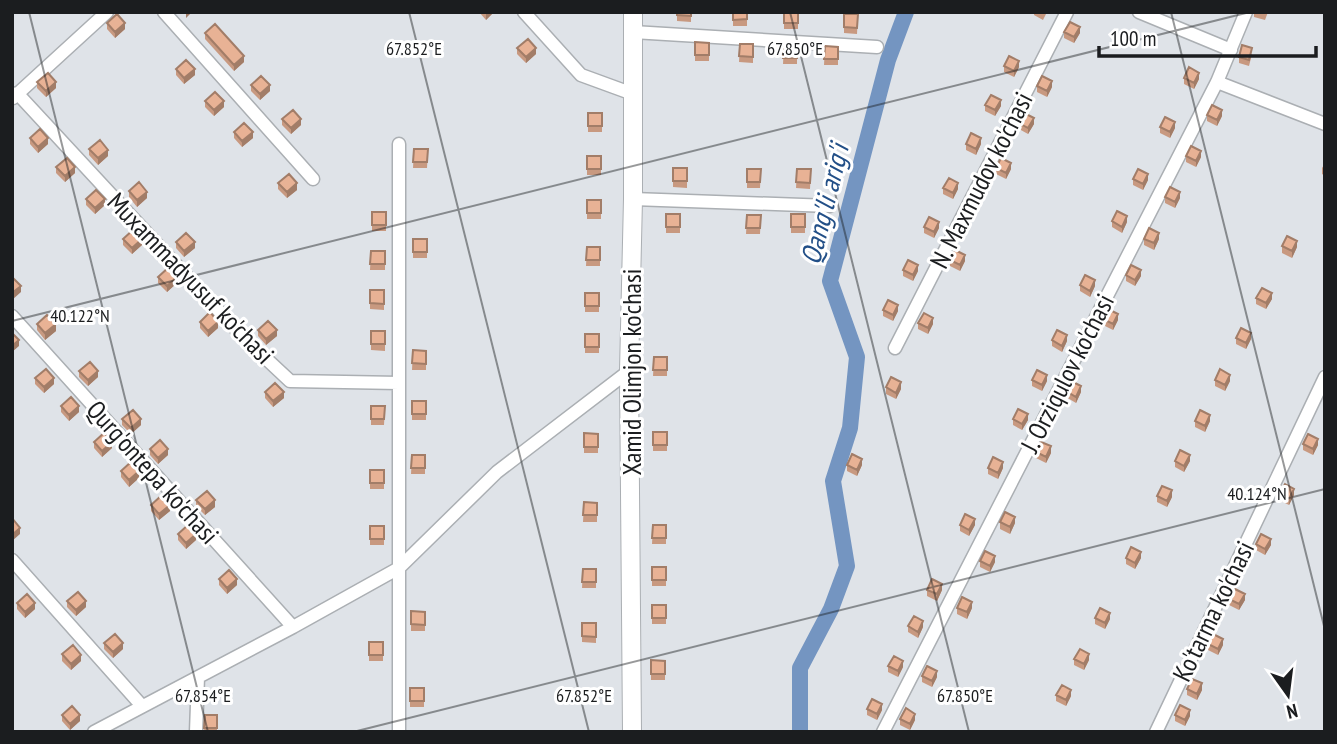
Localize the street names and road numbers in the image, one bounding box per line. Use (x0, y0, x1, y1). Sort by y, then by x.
street label: N. Maxmudov ko'chasi (922, 86, 1040, 274)
street label: Muxammadyusuf ko'chasi (101, 185, 281, 371)
street label: Xamid Olimjon ko'chasi (615, 269, 648, 475)
street label: J. Orziqulov ko'chasi (1012, 288, 1121, 459)
street label: Qurg'ontepa ko'chasi (80, 393, 226, 551)
street label: Ko'tarma ko'chasi (1165, 535, 1261, 687)

